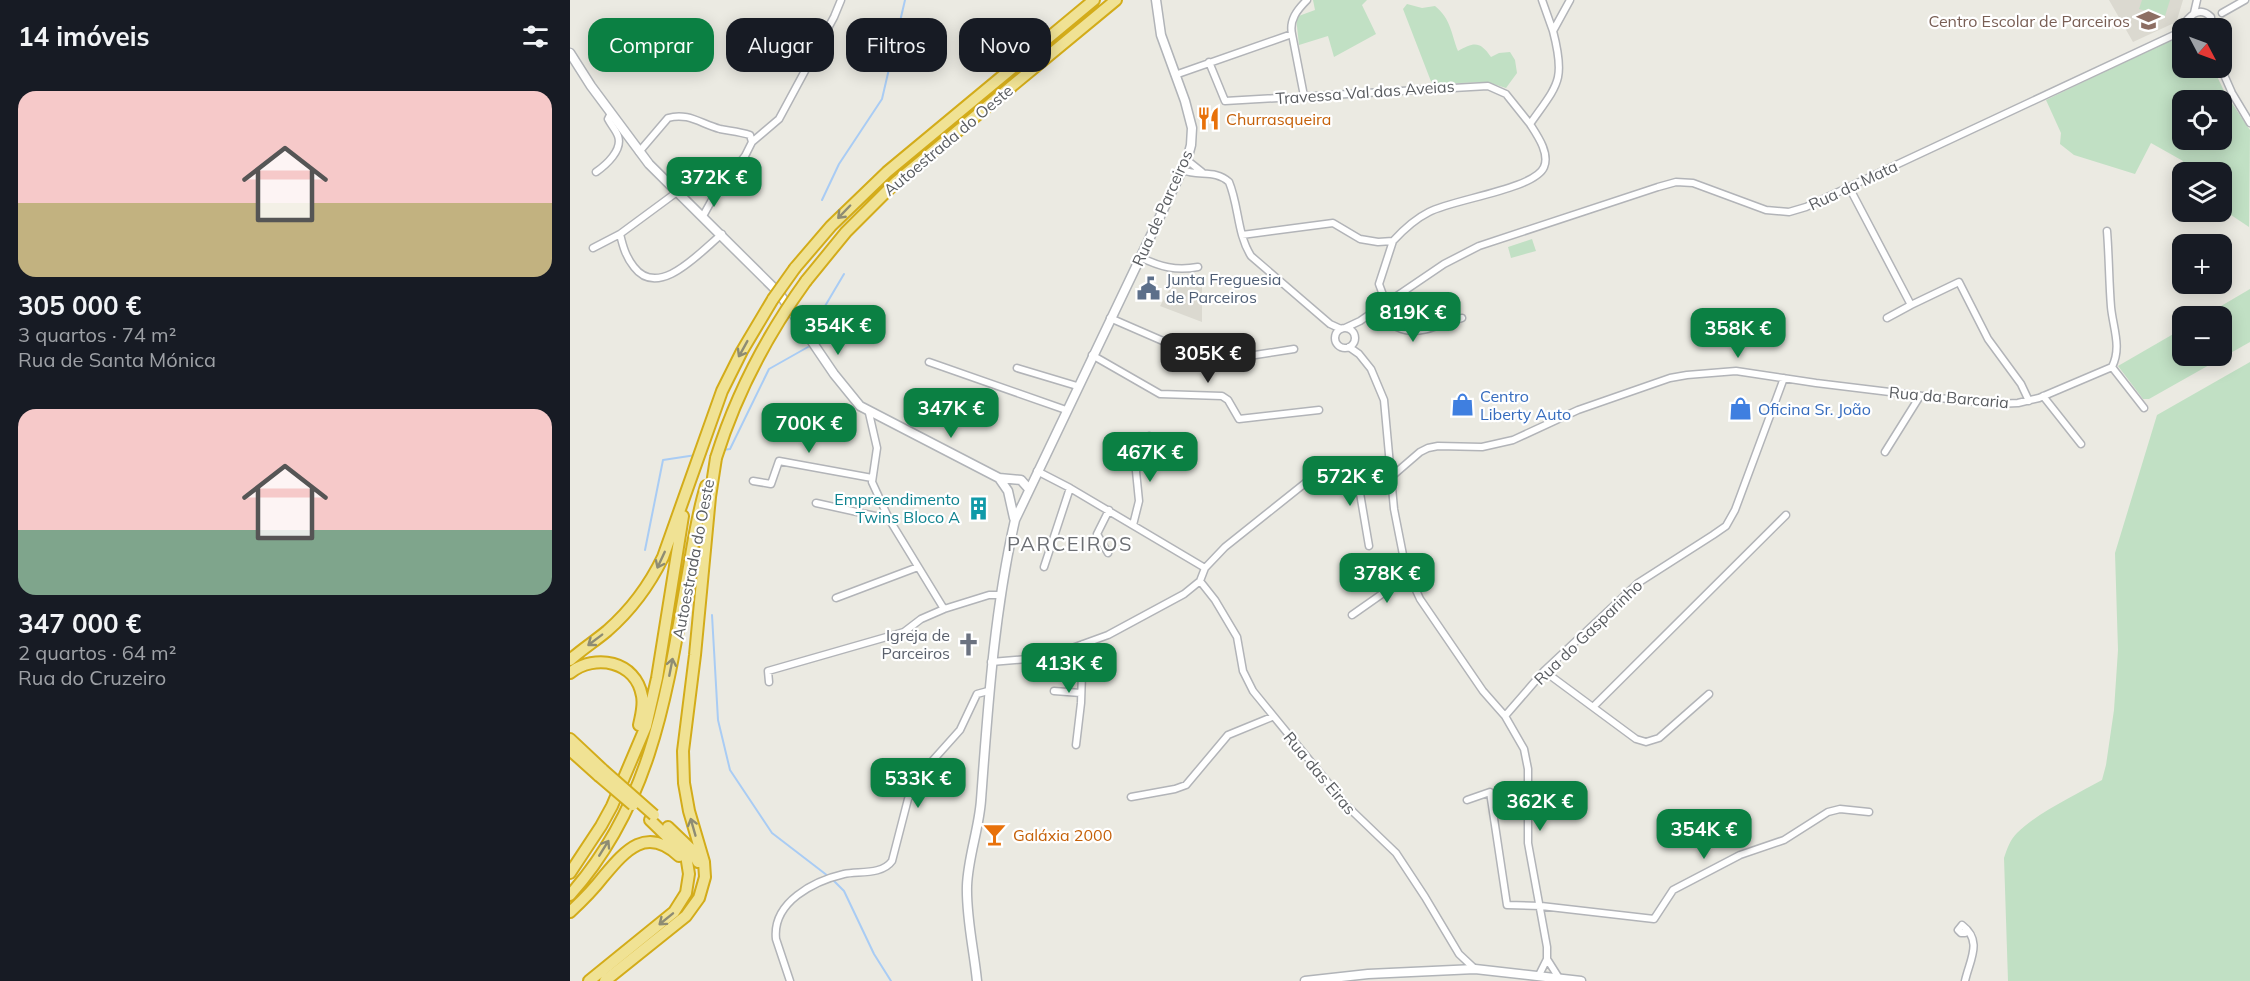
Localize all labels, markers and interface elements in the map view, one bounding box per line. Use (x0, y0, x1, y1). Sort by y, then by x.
school or university icon: Centro Escolar de Parceiros (2135, 8, 2161, 34)
place label: Centro Escolar de Parceiros (1929, 11, 2130, 31)
chip: Comprar (588, 18, 714, 72)
chip: Alugar (726, 18, 834, 72)
chip: Filtros (846, 18, 947, 72)
chip: Novo (959, 18, 1051, 72)
north arrow (2172, 18, 2232, 78)
map controls (2172, 18, 2232, 366)
text: 14 imóveis (18, 20, 150, 53)
icon: filters (519, 20, 552, 53)
street label: Travessa Val das Aveias (1275, 76, 1455, 108)
street label: Autoestrada do Oeste (879, 80, 1017, 200)
button: locate (2172, 90, 2232, 150)
restaurant icon: Churrasqueira (1195, 106, 1221, 132)
place label: Churrasqueira (1226, 109, 1331, 129)
icon: home (231, 130, 339, 238)
street label: Rua de Parceiros (1127, 147, 1197, 269)
street label: Rua da Mata (1805, 156, 1901, 214)
pin: 372K € (665, 157, 763, 208)
button: layers (2172, 162, 2232, 222)
text: 372K € (681, 164, 747, 189)
one-way arrow (837, 205, 851, 220)
button: + (2172, 234, 2232, 294)
place label: Junta Freguesia de Parceiros (1166, 269, 1281, 307)
public building icon: Junta Freguesia de Parceiros (1135, 275, 1161, 301)
text: 305 000 € (18, 289, 141, 322)
pin: 819K € (1364, 292, 1462, 343)
text: 819K € (1380, 299, 1446, 324)
pin: 354K € (789, 305, 887, 356)
button: − (2172, 306, 2232, 366)
pin: 358K € (1689, 308, 1787, 359)
text: 354K € (805, 312, 871, 337)
text: 358K € (1705, 315, 1771, 340)
text: 3 quartos · 74 m² (18, 322, 176, 347)
pin: 305K € (1159, 333, 1257, 384)
one-way arrow (737, 340, 749, 357)
text: 305K € (1175, 340, 1241, 365)
text: Rua de Santa Mónica (18, 347, 216, 372)
street label: Rua da Barcaria (1888, 382, 2010, 412)
place label: Centro Liberty Auto (1480, 386, 1571, 424)
pin: 347K € (902, 388, 1000, 439)
shop icon: Centro Liberty Auto (1449, 392, 1475, 418)
text: 347K € (918, 395, 984, 420)
shop icon: Oficina Sr. João (1727, 396, 1753, 422)
place label: Oficina Sr. João (1758, 399, 1871, 419)
pin: 700K € (760, 403, 858, 454)
text: 700K € (776, 410, 842, 435)
pin: 467K € (1101, 432, 1199, 483)
text: 467K € (1117, 439, 1183, 464)
icon: home (231, 448, 339, 556)
pin: 572K € (1301, 456, 1399, 507)
text: 572K € (1317, 463, 1383, 488)
street label: Autoestrada do Oeste (668, 477, 718, 641)
place label: Empreendimento Twins Bloco A (834, 489, 960, 527)
building icon: Empreendimento Twins Bloco A (965, 495, 991, 521)
district label: PARCEIROS (1007, 531, 1133, 556)
one-way arrow (655, 551, 667, 569)
pin: 378K € (1338, 553, 1436, 604)
text: 378K € (1354, 560, 1420, 585)
street label: Rua do Gasparinho (1530, 575, 1646, 689)
text: 347 000 € (18, 607, 141, 640)
place label: Igreja de Parceiros (882, 625, 950, 663)
church icon: Igreja de Parceiros (955, 631, 981, 657)
one-way arrow (588, 633, 604, 646)
text: 2 quartos · 64 m² (18, 640, 176, 665)
pin: 413K € (1020, 643, 1118, 694)
text: 413K € (1036, 650, 1102, 675)
one-way arrow (666, 657, 677, 677)
text: Rua do Cruzeiro (18, 665, 166, 690)
street label: Rua das Eiras (1280, 728, 1360, 818)
pin: 533K € (869, 758, 967, 809)
text: 533K € (885, 765, 951, 790)
pin: 362K € (1491, 781, 1589, 832)
text: 362K € (1507, 788, 1573, 813)
pin: 354K € (1655, 809, 1753, 860)
text: 354K € (1671, 816, 1737, 841)
one-way arrow (687, 818, 698, 837)
bar icon: Galáxia 2000 (982, 822, 1008, 848)
place label: Galáxia 2000 (1013, 825, 1112, 845)
one-way arrow (599, 840, 611, 857)
one-way arrow (658, 912, 674, 925)

